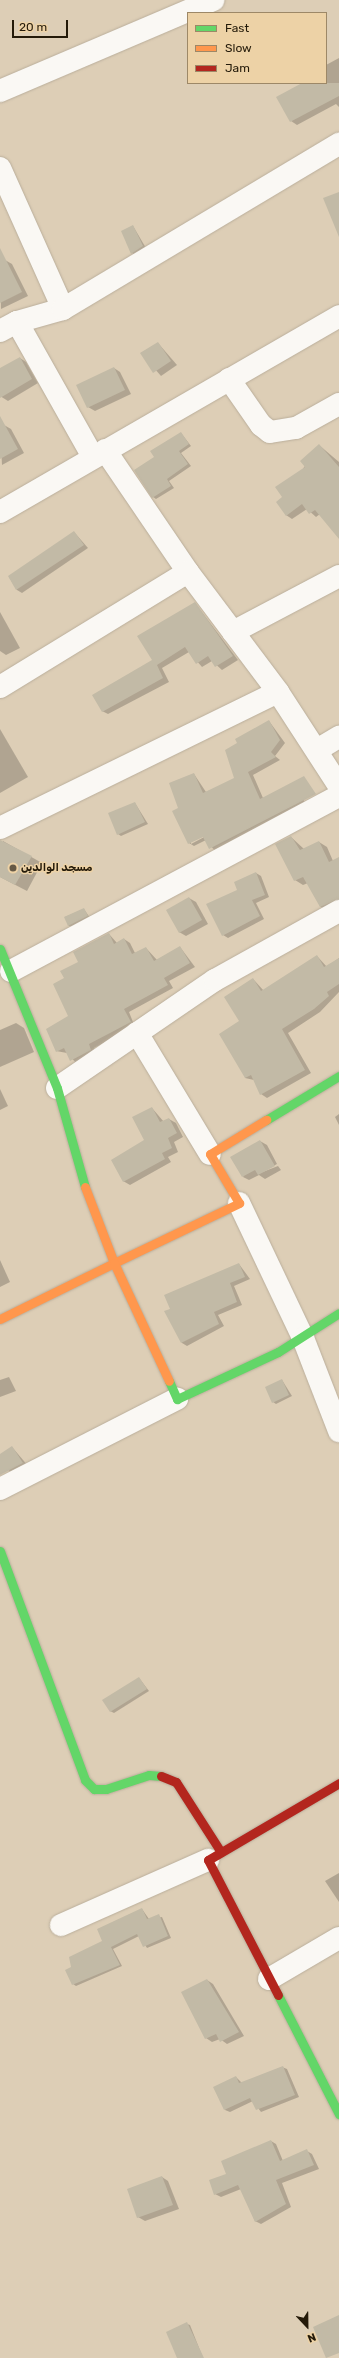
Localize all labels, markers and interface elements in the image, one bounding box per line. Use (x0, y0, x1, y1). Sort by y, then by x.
scale bar (14, 12, 70, 38)
legend (187, 12, 327, 84)
text: 20 m (19, 20, 47, 34)
text: Fast (225, 21, 249, 35)
text: Slow (225, 41, 252, 55)
text: Jam (225, 61, 250, 75)
place label: مسجد الوالدين (21, 861, 93, 875)
marker: مسجد الوالدين (8, 863, 18, 873)
north arrow (287, 2306, 327, 2346)
text: N (306, 2330, 318, 2345)

